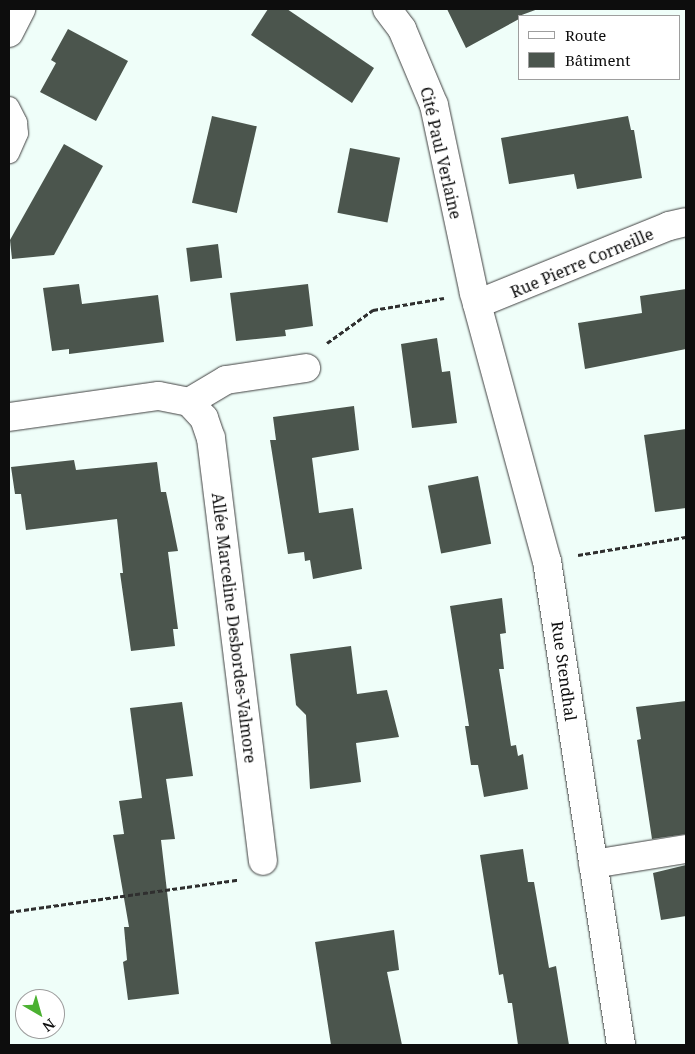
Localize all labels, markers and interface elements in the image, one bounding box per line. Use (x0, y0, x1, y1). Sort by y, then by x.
legend (518, 15, 680, 80)
text: Route (565, 25, 606, 45)
text: Bâtiment (565, 50, 631, 70)
street label: Cité Paul Verlaine (416, 85, 466, 221)
street label: Rue Pierre Corneille (508, 224, 656, 302)
street label: Allée Marceline Desbordes-Valmore (208, 492, 260, 764)
street label: Rue Stendhal (547, 620, 581, 722)
north arrow (15, 989, 65, 1039)
text: N (39, 1015, 59, 1036)

